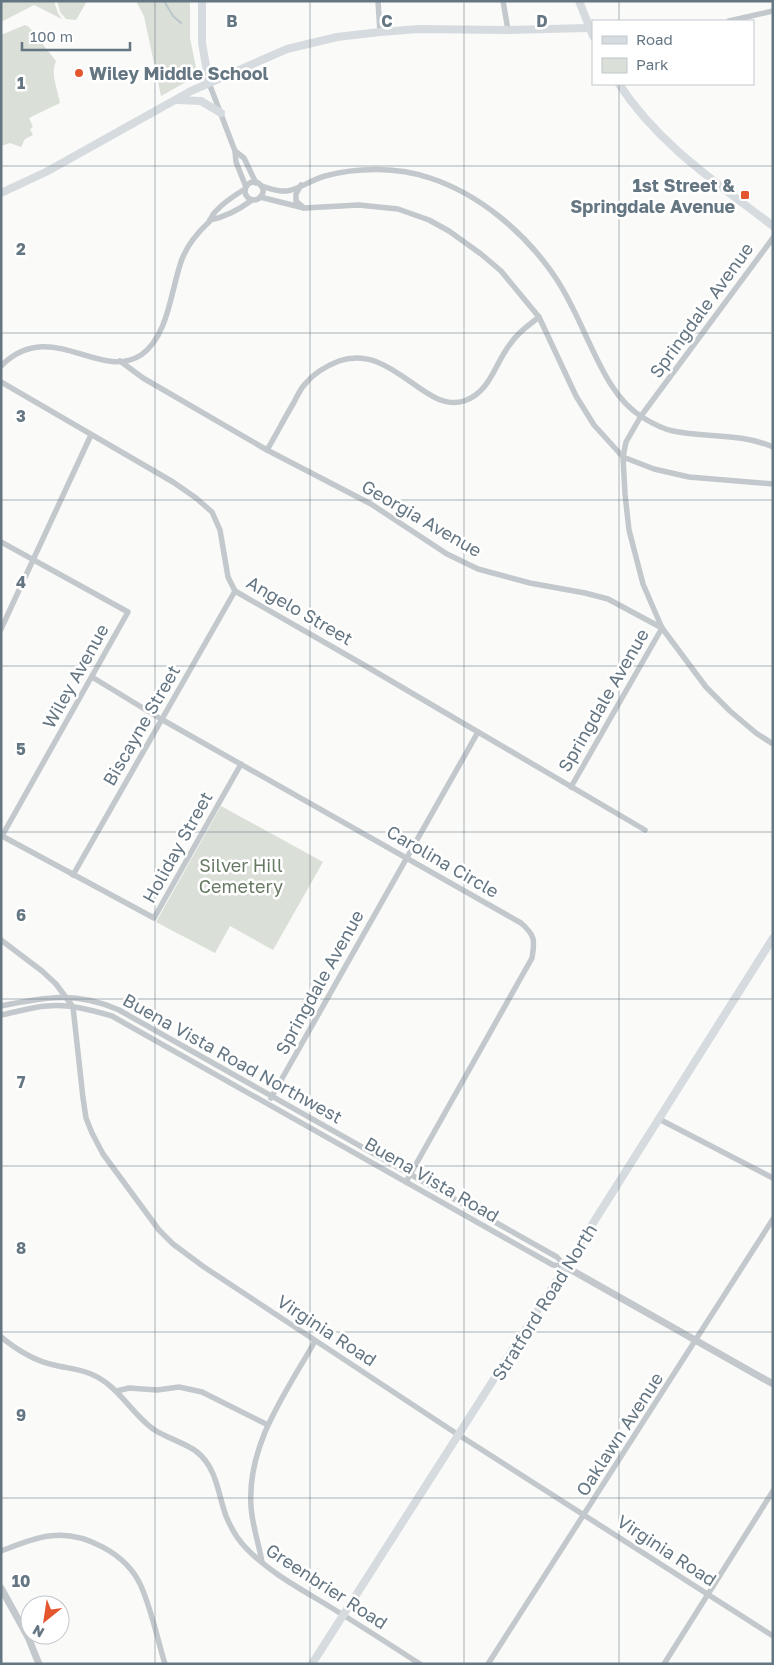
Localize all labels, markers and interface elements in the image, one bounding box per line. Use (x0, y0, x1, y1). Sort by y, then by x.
text: B (226, 11, 238, 31)
text: C (381, 11, 393, 31)
text: D (536, 11, 548, 31)
scale bar (22, 20, 130, 52)
legend (592, 20, 754, 85)
text: 100 m (30, 27, 73, 45)
text: Road (636, 30, 673, 48)
text: Park (636, 55, 669, 73)
place label: Wiley Middle School (89, 62, 269, 84)
marker: Wiley Middle School (73, 67, 85, 79)
text: 1 (17, 73, 25, 93)
place label: 1st Street & Springdale Avenue (570, 174, 735, 217)
marker: 1st Street & Springdale Avenue (739, 189, 751, 201)
street label: Springdale Avenue (645, 238, 757, 382)
text: 2 (16, 239, 26, 259)
text: 3 (16, 406, 26, 426)
street label: Georgia Avenue (358, 475, 486, 561)
street label: Angelo Street (243, 571, 357, 649)
text: 4 (16, 572, 26, 592)
street label: Wiley Avenue (37, 620, 113, 732)
street label: Springdale Avenue (553, 624, 653, 776)
street label: Biscayne Street (98, 661, 184, 789)
text: 5 (16, 739, 26, 759)
street label: Holiday Street (137, 788, 217, 906)
street label: Carolina Circle (383, 820, 503, 902)
park label: Silver Hill Cemetery (199, 854, 283, 897)
text: 6 (16, 905, 26, 925)
street label: Springdale Avenue (270, 906, 368, 1058)
street label: Buena Vista Road Northwest (119, 988, 347, 1128)
text: 7 (17, 1072, 26, 1092)
street label: Buena Vista Road (361, 1132, 503, 1226)
street label: Stratford Road North (487, 1220, 601, 1384)
text: 8 (16, 1238, 26, 1258)
street label: Virginia Road (273, 1290, 381, 1370)
street label: Oaklawn Avenue (571, 1368, 667, 1500)
text: 9 (16, 1405, 26, 1425)
street label: Virginia Road (613, 1510, 721, 1590)
street label: Greenbrier Road (262, 1539, 392, 1633)
text: 10 (12, 1571, 30, 1591)
north arrow (20, 1595, 70, 1645)
text: N (29, 1622, 47, 1642)

